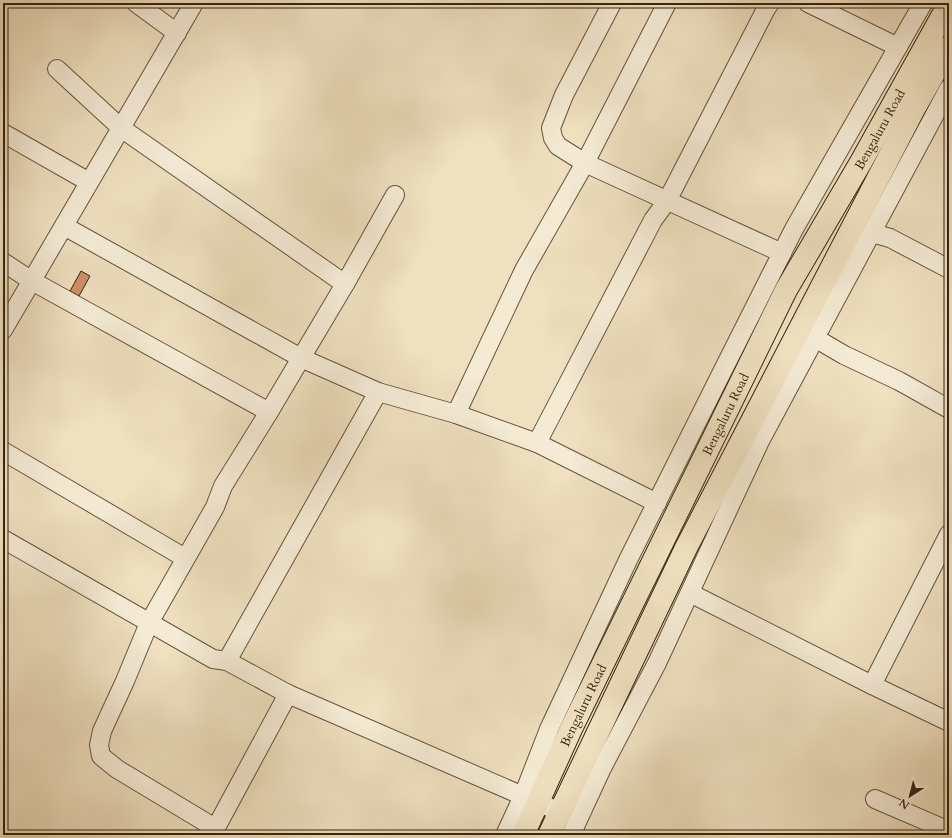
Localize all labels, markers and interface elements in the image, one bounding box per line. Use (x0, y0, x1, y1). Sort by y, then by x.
street label: Bengaluru Road (850, 86, 910, 173)
street label: Bengaluru Road (698, 370, 754, 459)
street label: Bengaluru Road (556, 661, 611, 750)
north arrow (890, 776, 930, 816)
text: N (896, 795, 913, 813)

